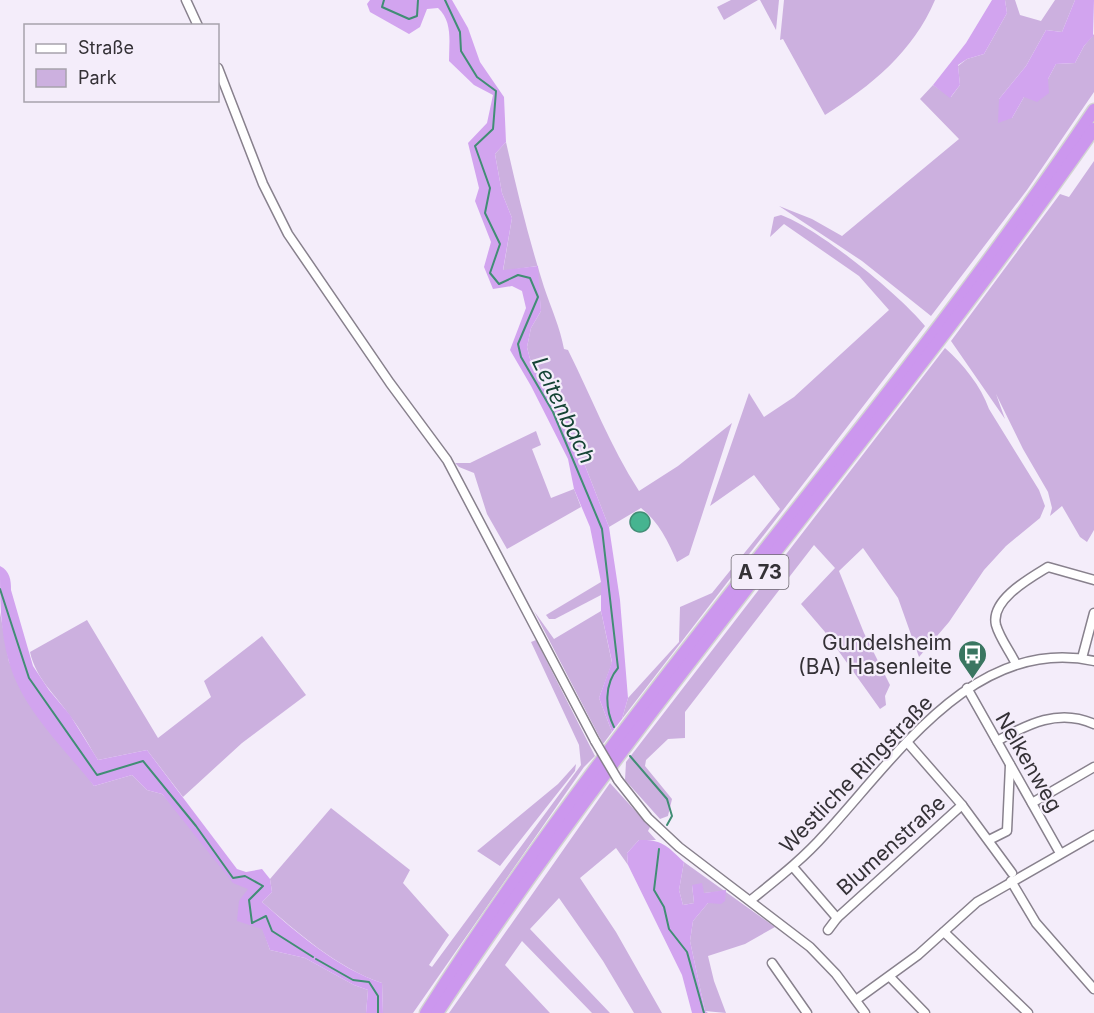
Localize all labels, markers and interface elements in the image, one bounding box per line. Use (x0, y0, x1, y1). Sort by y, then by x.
legend (24, 24, 219, 102)
text: Straße (78, 37, 134, 58)
text: Park (78, 67, 117, 88)
water label: Leitenbach (527, 352, 601, 468)
road number: A 73 (732, 555, 789, 589)
place label: Gundelsheim (BA) Hasenleite (798, 630, 952, 679)
bus stop icon: Gundelsheim (BA) Hasenleite (957, 638, 989, 680)
street label: Westliche Ringstraße (774, 690, 938, 858)
street label: Nelkenweg (990, 708, 1068, 816)
street label: Blumenstraße (832, 790, 950, 900)

